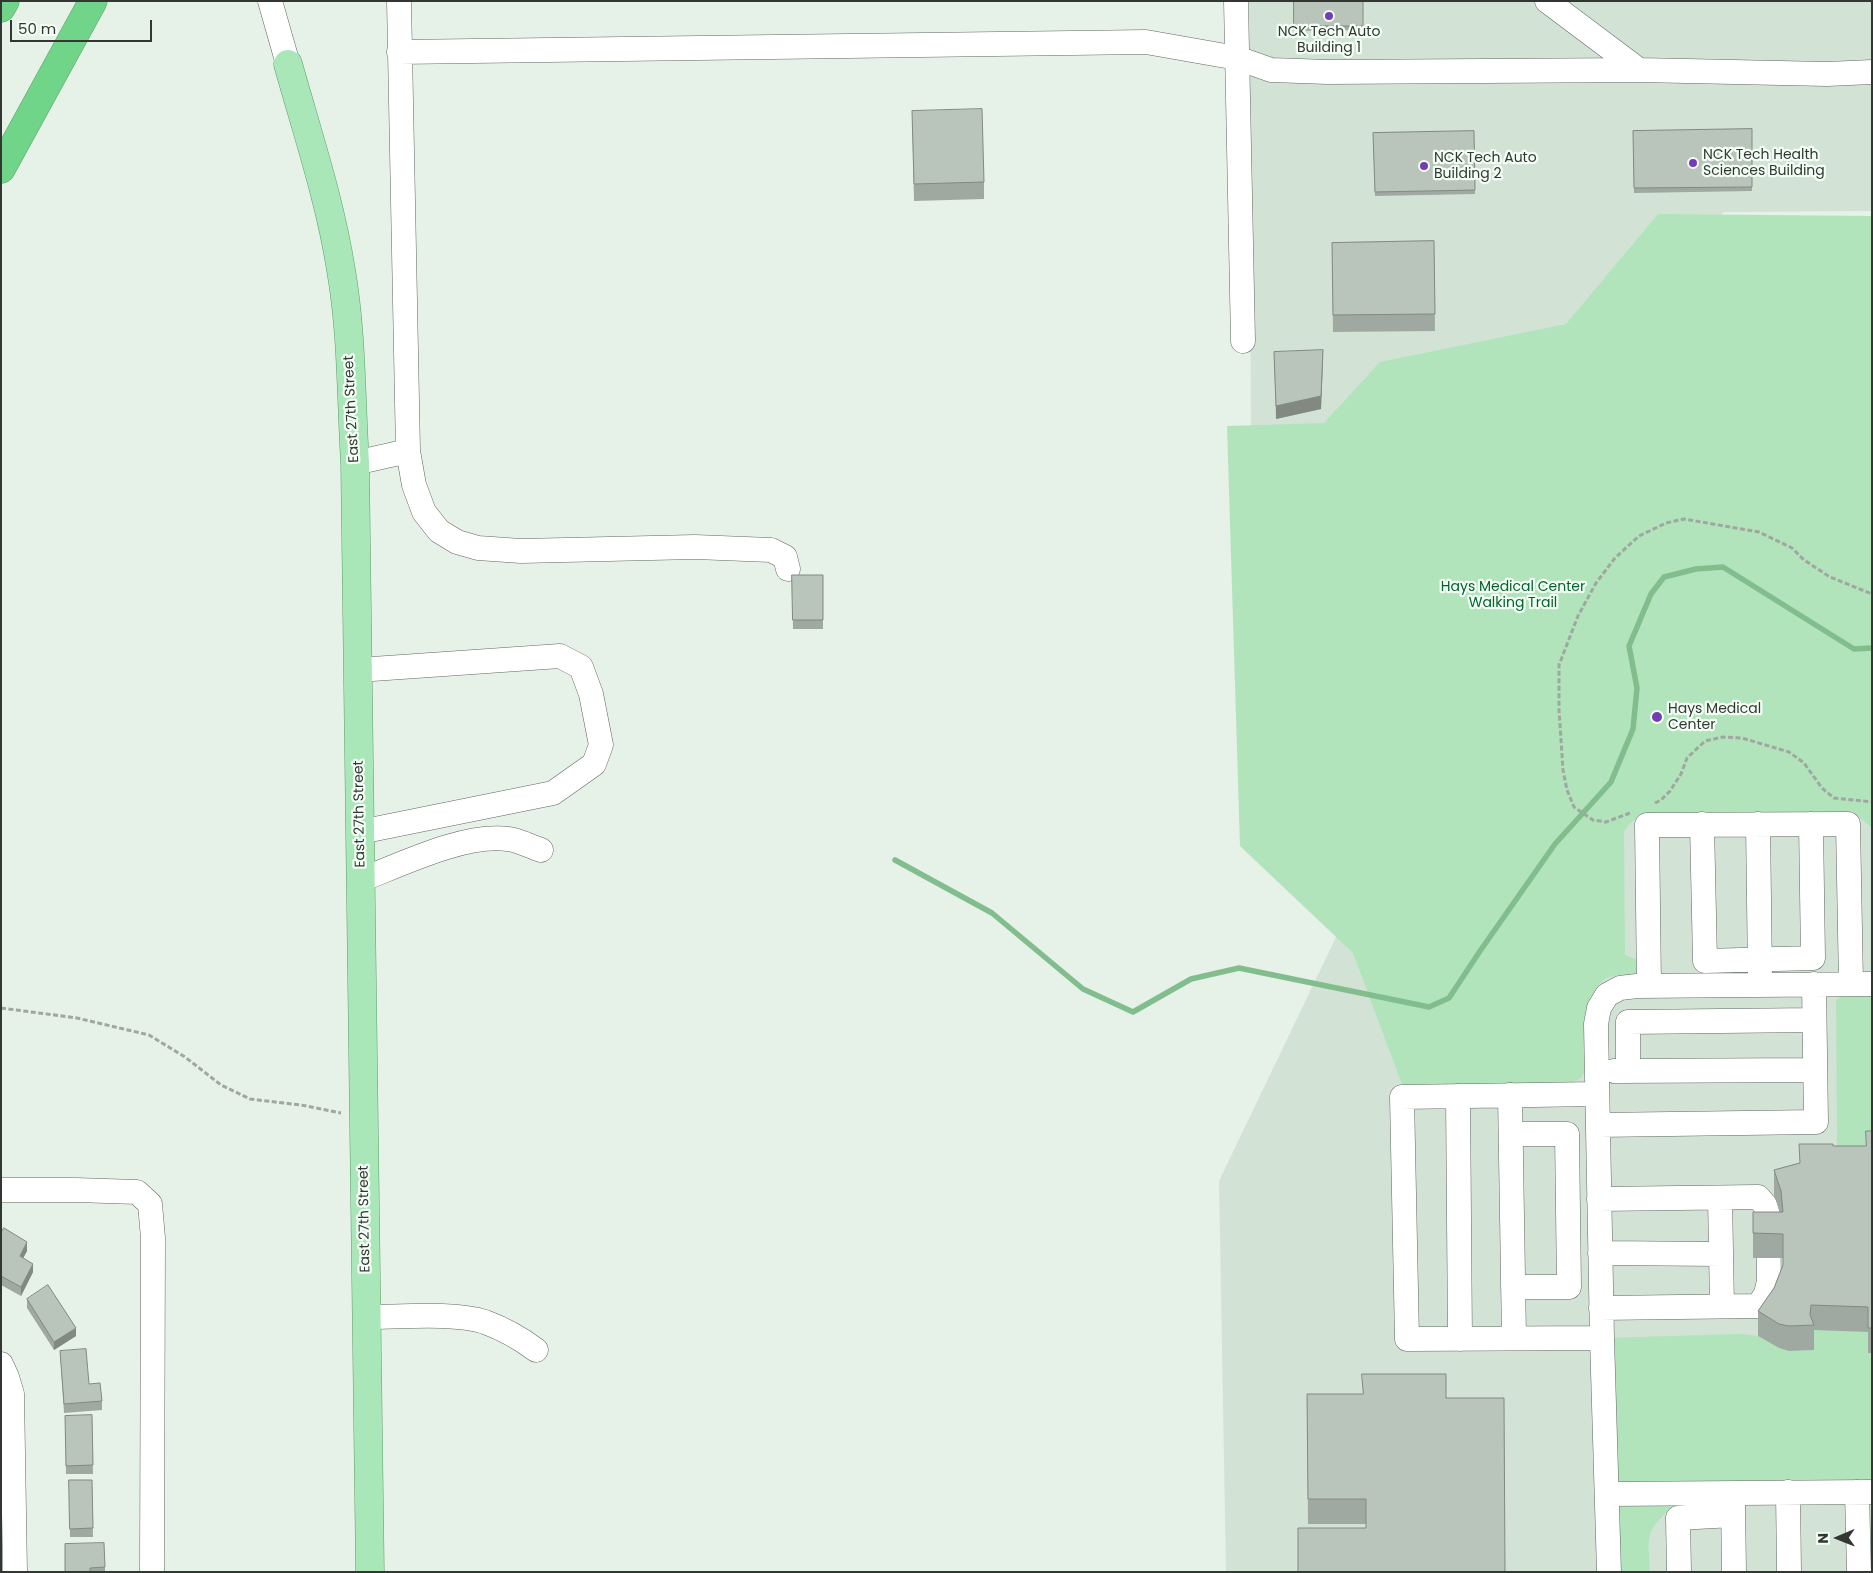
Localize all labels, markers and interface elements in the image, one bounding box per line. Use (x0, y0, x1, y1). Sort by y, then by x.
scale bar (12, 10, 155, 42)
marker: NCK Tech Auto Building 1 (1323, 10, 1335, 22)
text: 50 m (18, 18, 56, 39)
place label: NCK Tech Auto Building 1 (1278, 24, 1380, 56)
place label: NCK Tech Health Sciences Building (1703, 147, 1825, 180)
place label: NCK Tech Auto Building 2 (1434, 150, 1537, 182)
marker: NCK Tech Health Sciences Building (1687, 157, 1699, 169)
marker: NCK Tech Auto Building 2 (1418, 160, 1430, 172)
street label: East 27th Street (341, 355, 363, 463)
park label: Hays Medical Center Walking Trail (1441, 579, 1585, 612)
place label: Hays Medical Center (1668, 701, 1761, 734)
marker: Hays Medical Center (1650, 710, 1664, 724)
street label: East 27th Street (351, 760, 369, 868)
street label: East 27th Street (356, 1165, 374, 1273)
north arrow (1813, 1513, 1863, 1563)
text: N (1813, 1533, 1833, 1544)

